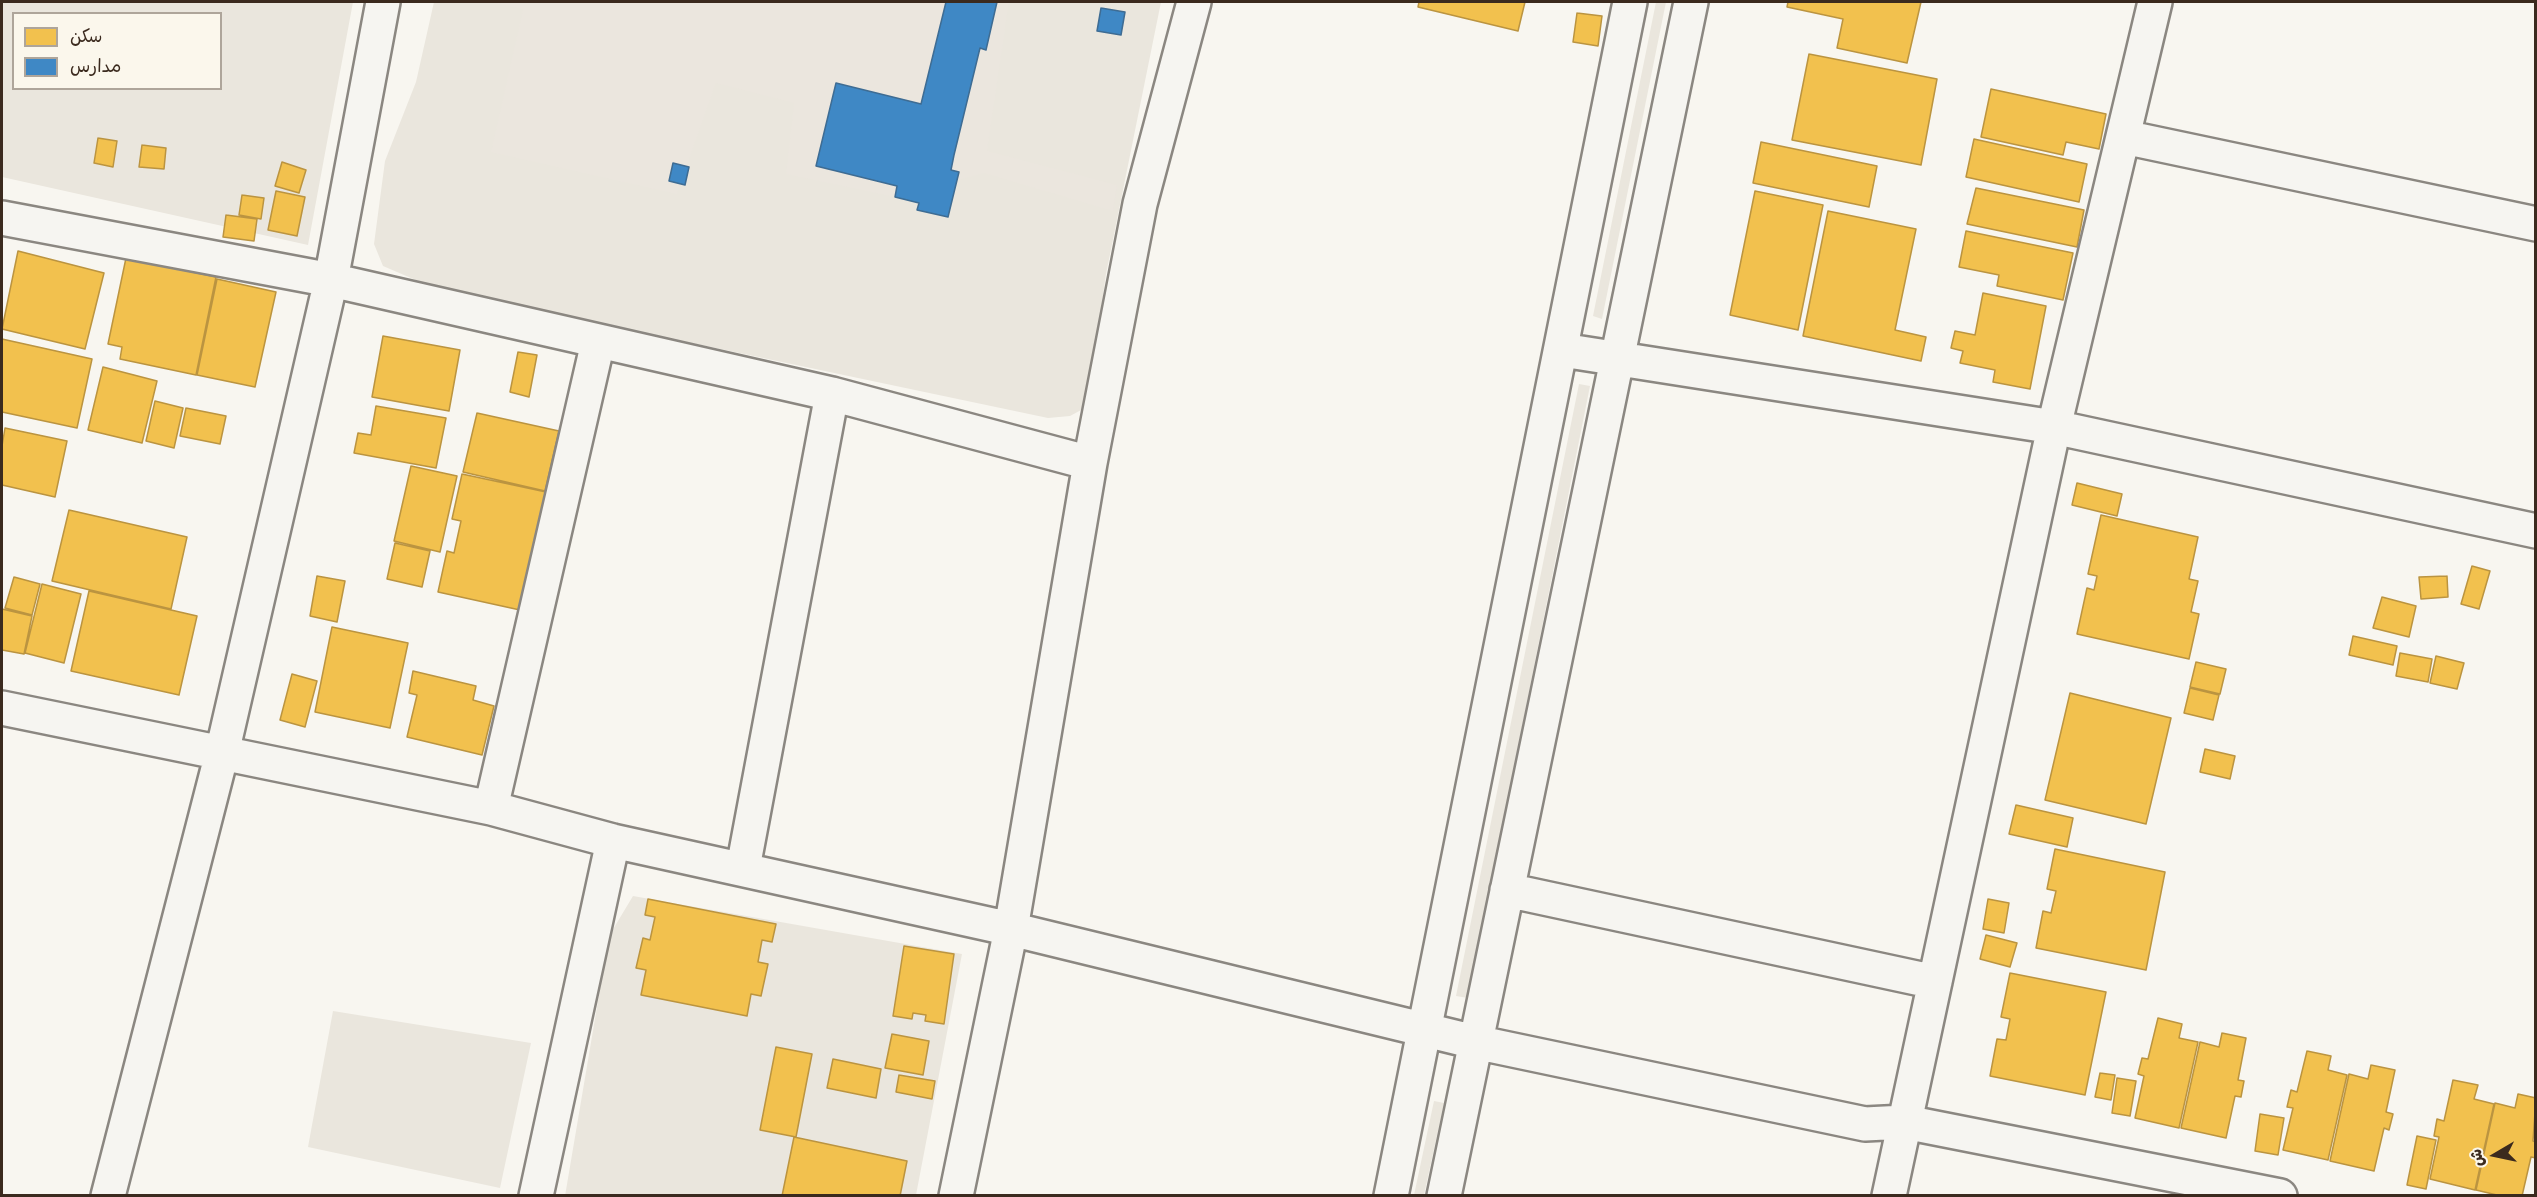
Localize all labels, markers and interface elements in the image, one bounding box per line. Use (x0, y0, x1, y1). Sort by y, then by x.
legend (12, 12, 222, 90)
text: سكن (70, 25, 102, 47)
text: مدارس (70, 55, 121, 77)
north arrow (2465, 1125, 2525, 1185)
text: ش (2466, 1148, 2488, 1168)

